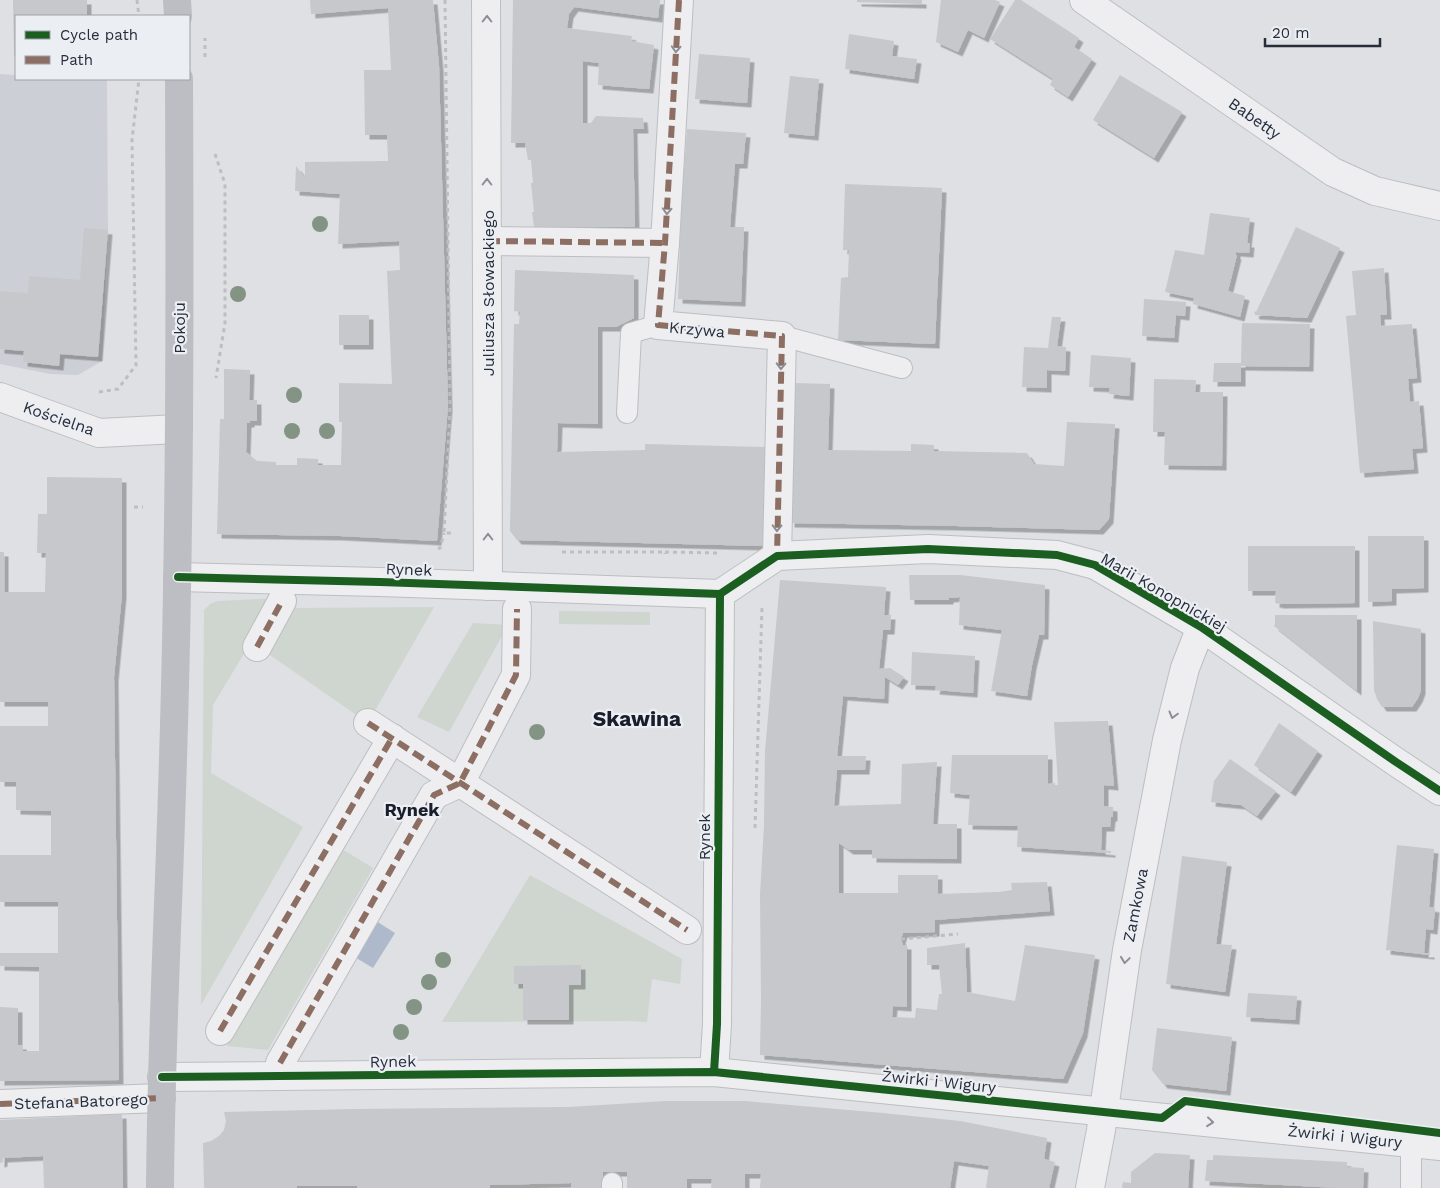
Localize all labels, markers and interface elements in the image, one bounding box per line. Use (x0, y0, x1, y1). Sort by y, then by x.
legend (15, 15, 190, 80)
one-way arrow (482, 15, 492, 23)
scale bar (1265, 15, 1380, 47)
text: 20 m (1272, 24, 1310, 42)
text: Cycle path (60, 26, 138, 44)
one-way arrow (670, 45, 681, 53)
text: Path (60, 51, 93, 69)
street label: Babetty (1225, 94, 1285, 144)
one-way arrow (482, 178, 492, 186)
one-way arrow (661, 207, 672, 215)
street label: Juliusza Słowackiego (479, 210, 498, 376)
street label: Pokoju (170, 302, 189, 354)
street label: Krzywa (668, 318, 726, 341)
one-way arrow (776, 362, 786, 370)
street label: Kościelna (21, 397, 97, 440)
one-way arrow (772, 524, 783, 532)
one-way arrow (483, 533, 493, 540)
street label: Marii Konopnickiej (1097, 549, 1230, 636)
street label: Rynek (385, 559, 433, 580)
district label: Skawina (593, 706, 682, 731)
one-way arrow (1168, 711, 1179, 720)
district label: Rynek (384, 799, 440, 820)
street label: Rynek (695, 814, 714, 860)
street label: Zamkowa (1119, 867, 1152, 944)
one-way arrow (1121, 956, 1131, 965)
street label: Rynek (370, 1052, 416, 1071)
street label: Żwirki i Wigury (881, 1066, 998, 1097)
street label: Stefana Batorego (14, 1090, 148, 1113)
one-way arrow (1206, 1116, 1214, 1127)
street label: Żwirki i Wigury (1287, 1121, 1404, 1152)

